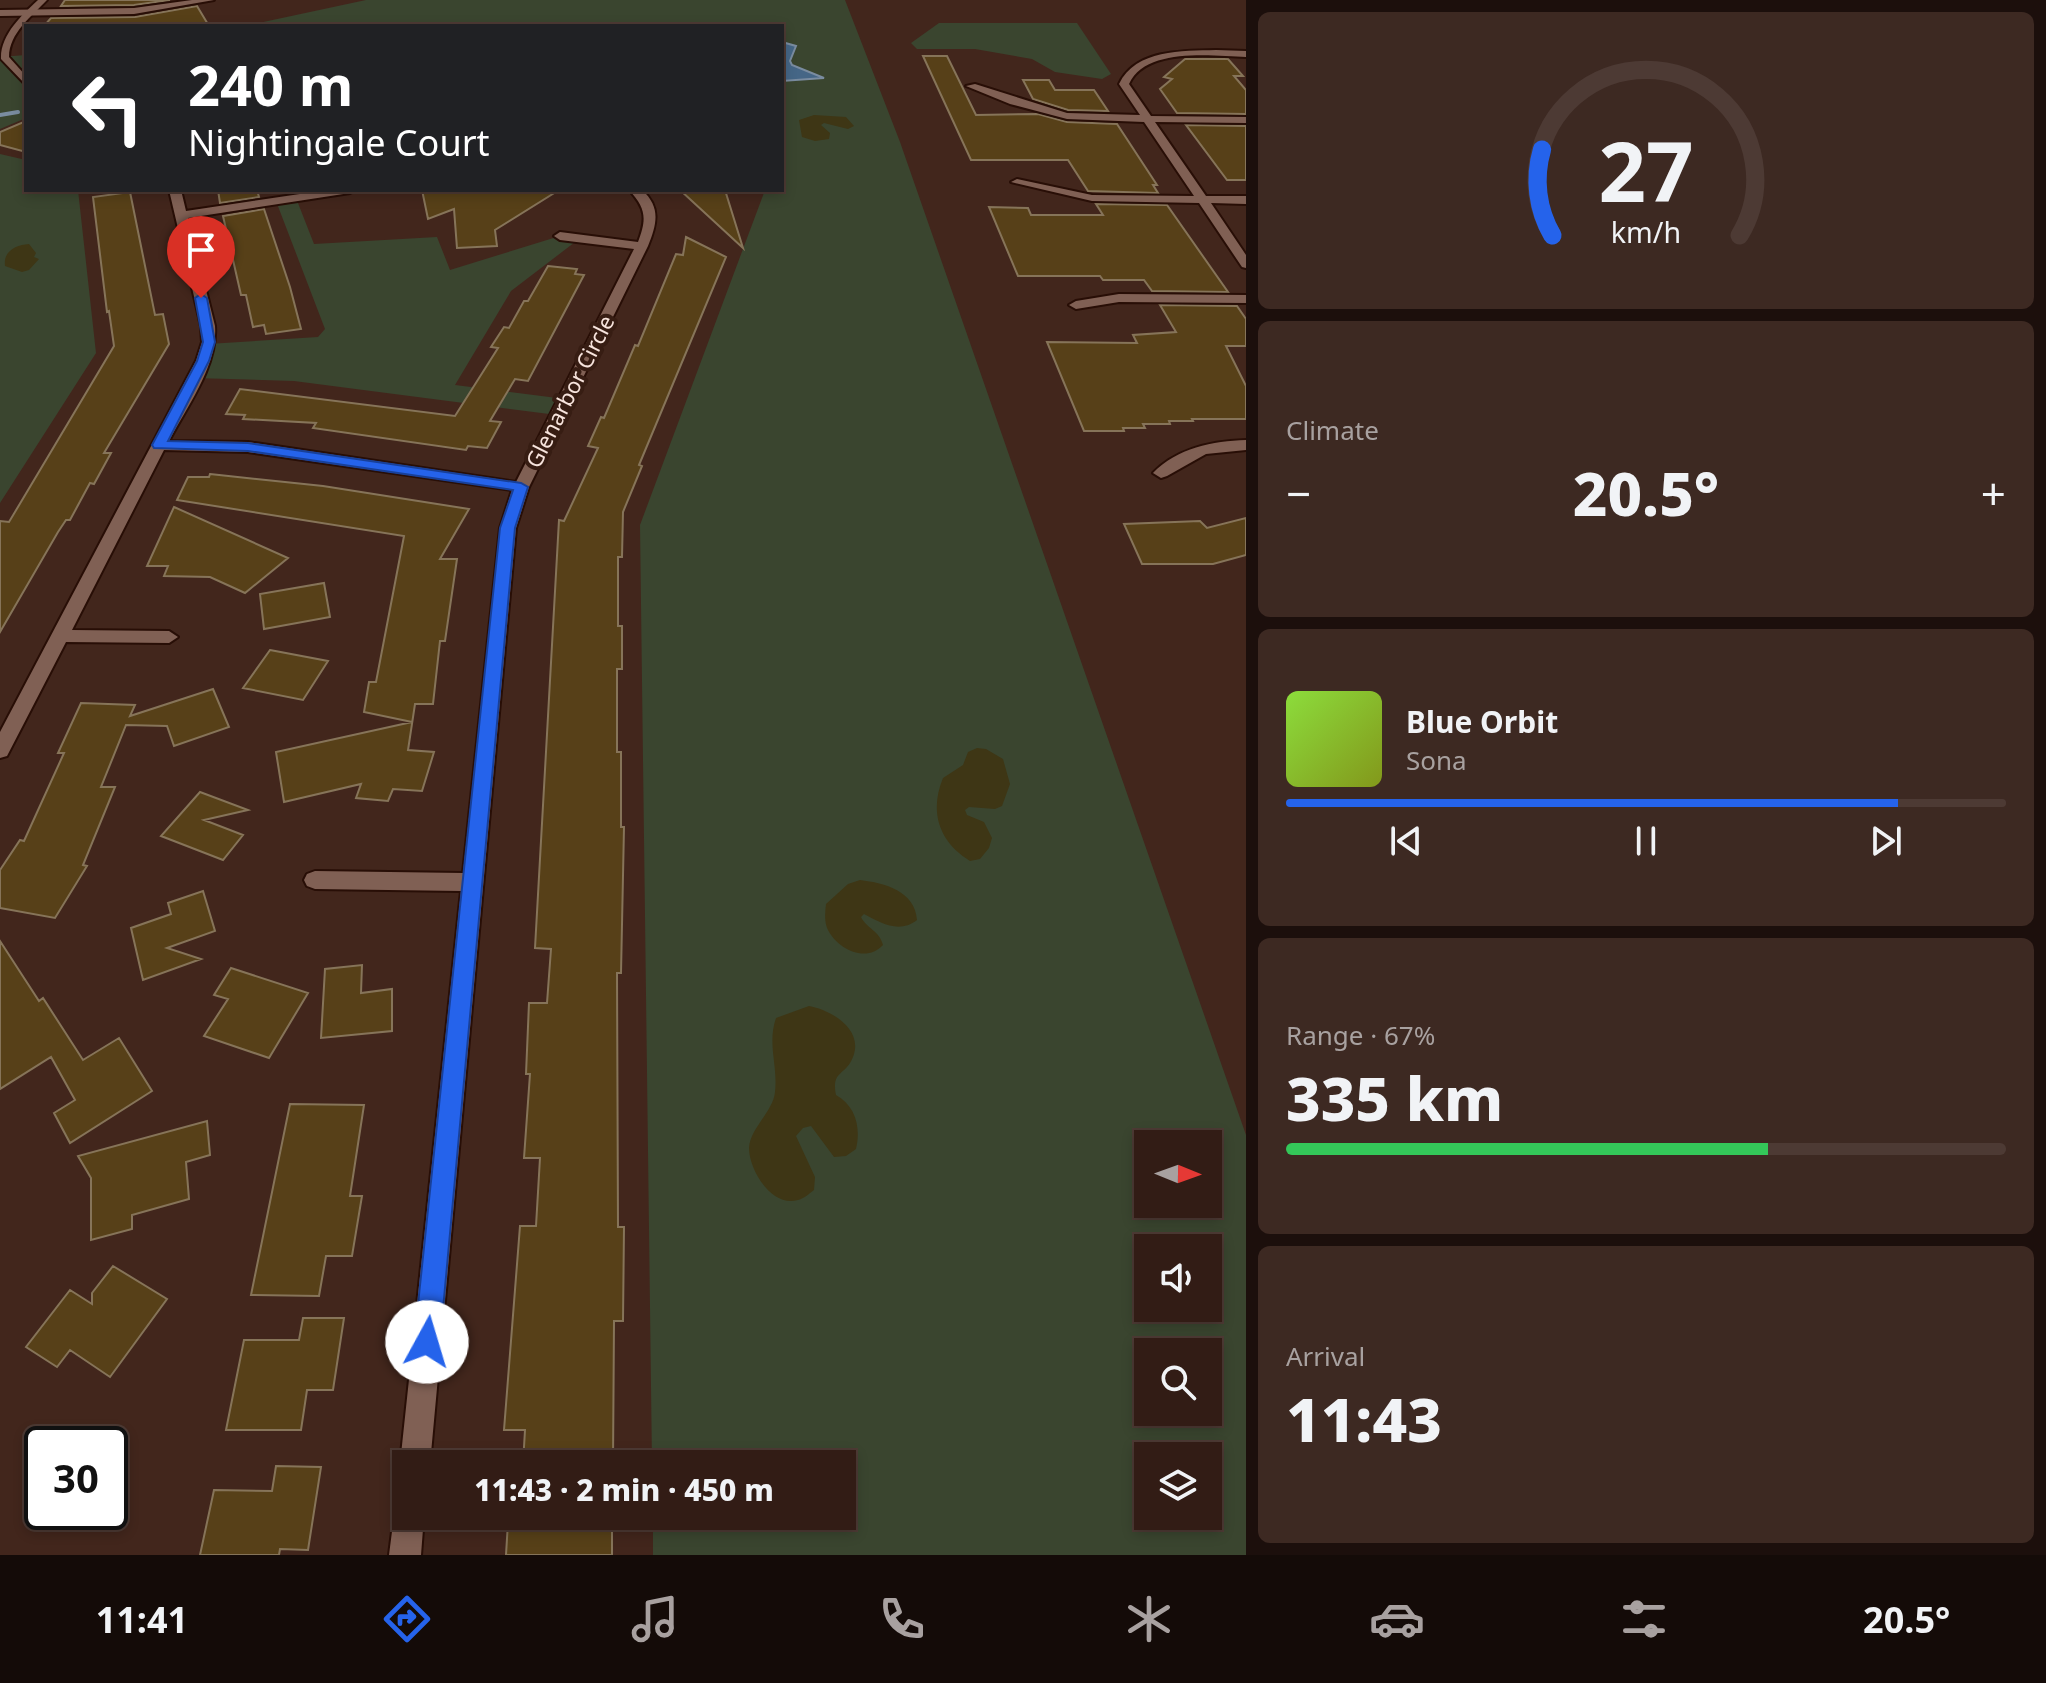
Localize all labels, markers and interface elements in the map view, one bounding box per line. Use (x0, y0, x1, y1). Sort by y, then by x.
text: 240 m (188, 46, 353, 122)
icon: left (56, 56, 160, 160)
text: 27 (1598, 113, 1694, 226)
text: Nightingale Court (188, 118, 490, 167)
text: km/h (1611, 212, 1681, 251)
pin (167, 216, 235, 298)
icon: arrive (179, 228, 223, 272)
street label: Glenarbor Circle (518, 310, 620, 472)
text: Climate (1286, 412, 1379, 448)
text: 20.5° (1573, 452, 1719, 534)
text: − (1286, 463, 1311, 523)
text: + (1981, 463, 2006, 523)
text: Blue Orbit (1406, 701, 1558, 742)
text: Sona (1406, 742, 1467, 778)
icon: previous (1384, 819, 1428, 863)
icon: pause (1624, 819, 1668, 863)
icon: next (1864, 819, 1908, 863)
text: Range · 67% (1286, 1017, 1435, 1053)
text: 335 km (1286, 1057, 1503, 1139)
north arrow (1134, 1130, 1222, 1218)
map controls (1134, 1130, 1222, 1530)
button: sound (1134, 1234, 1222, 1322)
position arrow (385, 1300, 469, 1384)
button: search (1134, 1338, 1222, 1426)
text: Arrival (1286, 1338, 1365, 1374)
text: 11:43 (1286, 1378, 1442, 1460)
speed limit sign: 30 (24, 1426, 128, 1530)
button: layers (1134, 1442, 1222, 1530)
text: 11:43 · 2 min · 450 m (474, 1469, 774, 1510)
icon: directions (379, 1591, 435, 1647)
icon: music (627, 1591, 683, 1647)
icon: phone (874, 1591, 930, 1647)
icon: climate (1121, 1591, 1177, 1647)
icon: car (1369, 1591, 1425, 1647)
icon: filters (1616, 1591, 1672, 1647)
text: 11:41 (96, 1595, 188, 1644)
text: 20.5° (1863, 1595, 1950, 1644)

